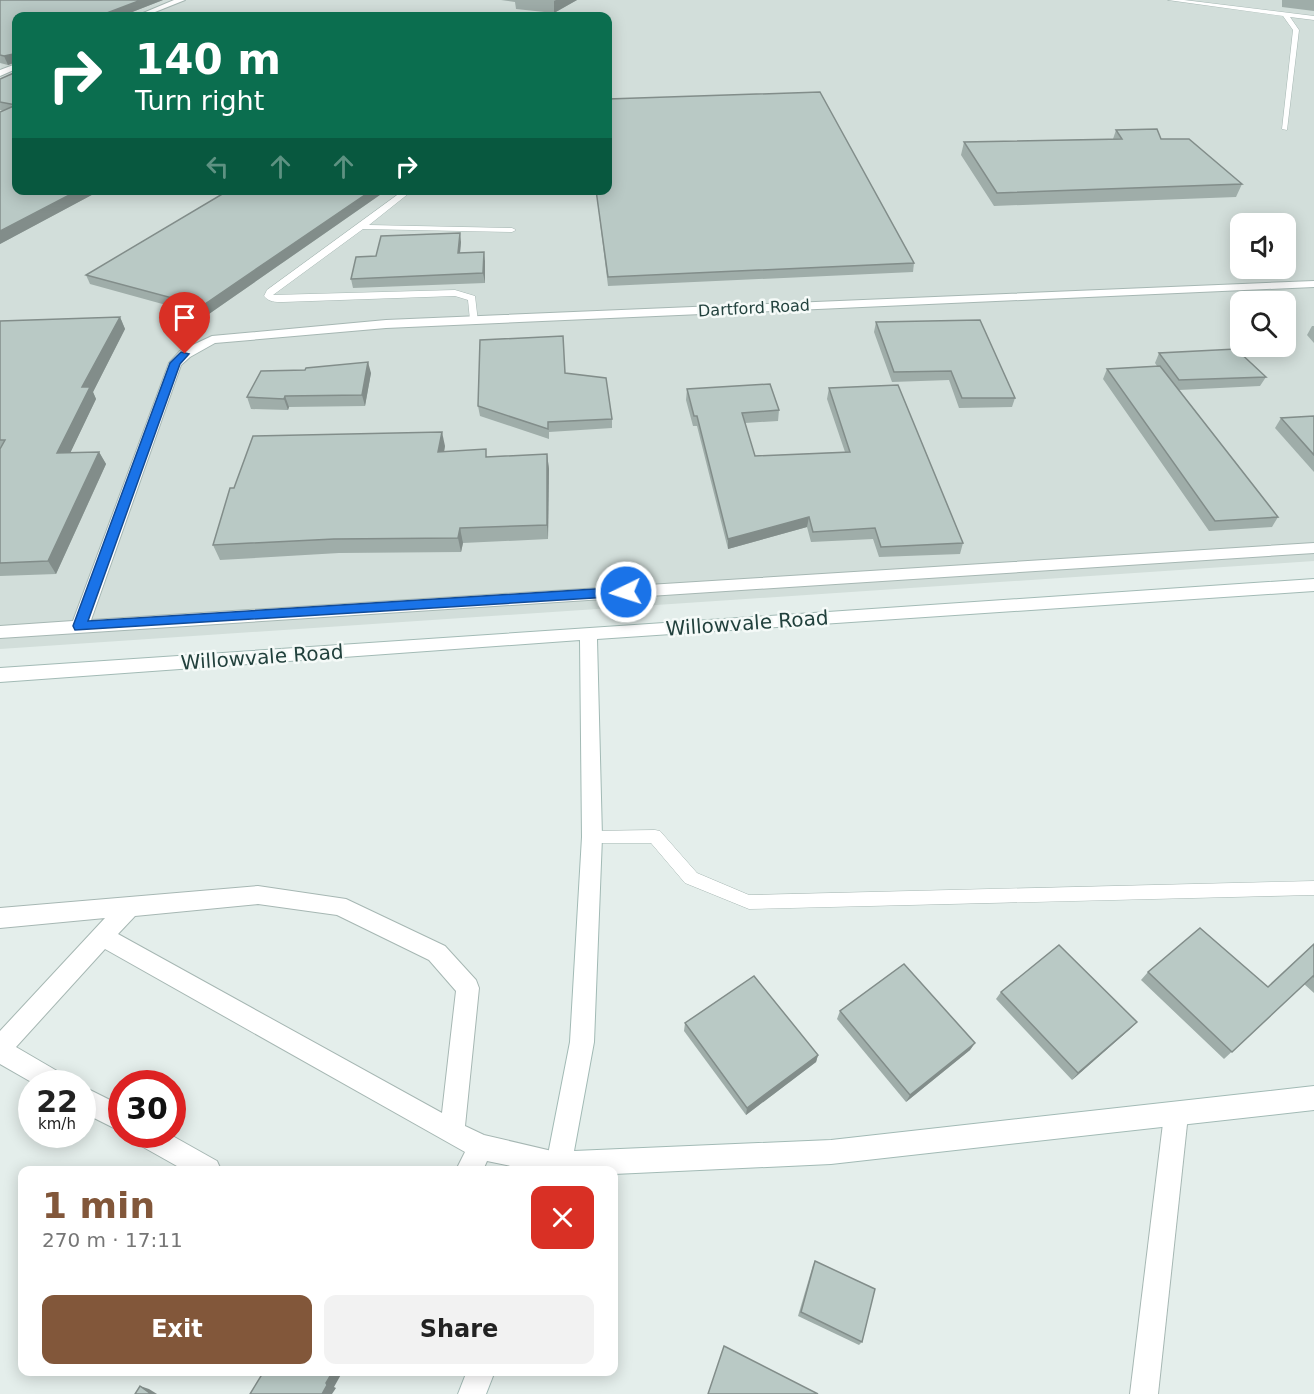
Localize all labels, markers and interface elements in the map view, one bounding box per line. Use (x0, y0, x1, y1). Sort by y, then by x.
text: 140 m (135, 35, 281, 84)
icon: right (36, 36, 114, 114)
text: Turn right (135, 85, 264, 116)
icon: left (201, 150, 234, 183)
icon: ahead (264, 150, 297, 183)
icon: ahead (327, 150, 360, 183)
icon: right (390, 150, 423, 183)
map controls (1230, 213, 1296, 357)
button: sound (1230, 213, 1296, 279)
button: search (1230, 291, 1296, 357)
pin (159, 292, 210, 354)
street label: Dartford Road (698, 296, 810, 320)
icon: arrive (168, 301, 201, 334)
position arrow (594, 560, 658, 624)
street label: Willowvale Road (665, 605, 829, 641)
street label: Willowvale Road (180, 639, 344, 675)
speed limit sign: 30 (108, 1070, 186, 1148)
text: 22 (36, 1084, 78, 1119)
text: km/h (38, 1115, 76, 1133)
text: 1 min (42, 1185, 155, 1226)
button: close (531, 1186, 594, 1249)
text: 270 m · 17:11 (42, 1228, 183, 1252)
button: Exit (42, 1295, 312, 1364)
button: Share (324, 1295, 594, 1364)

